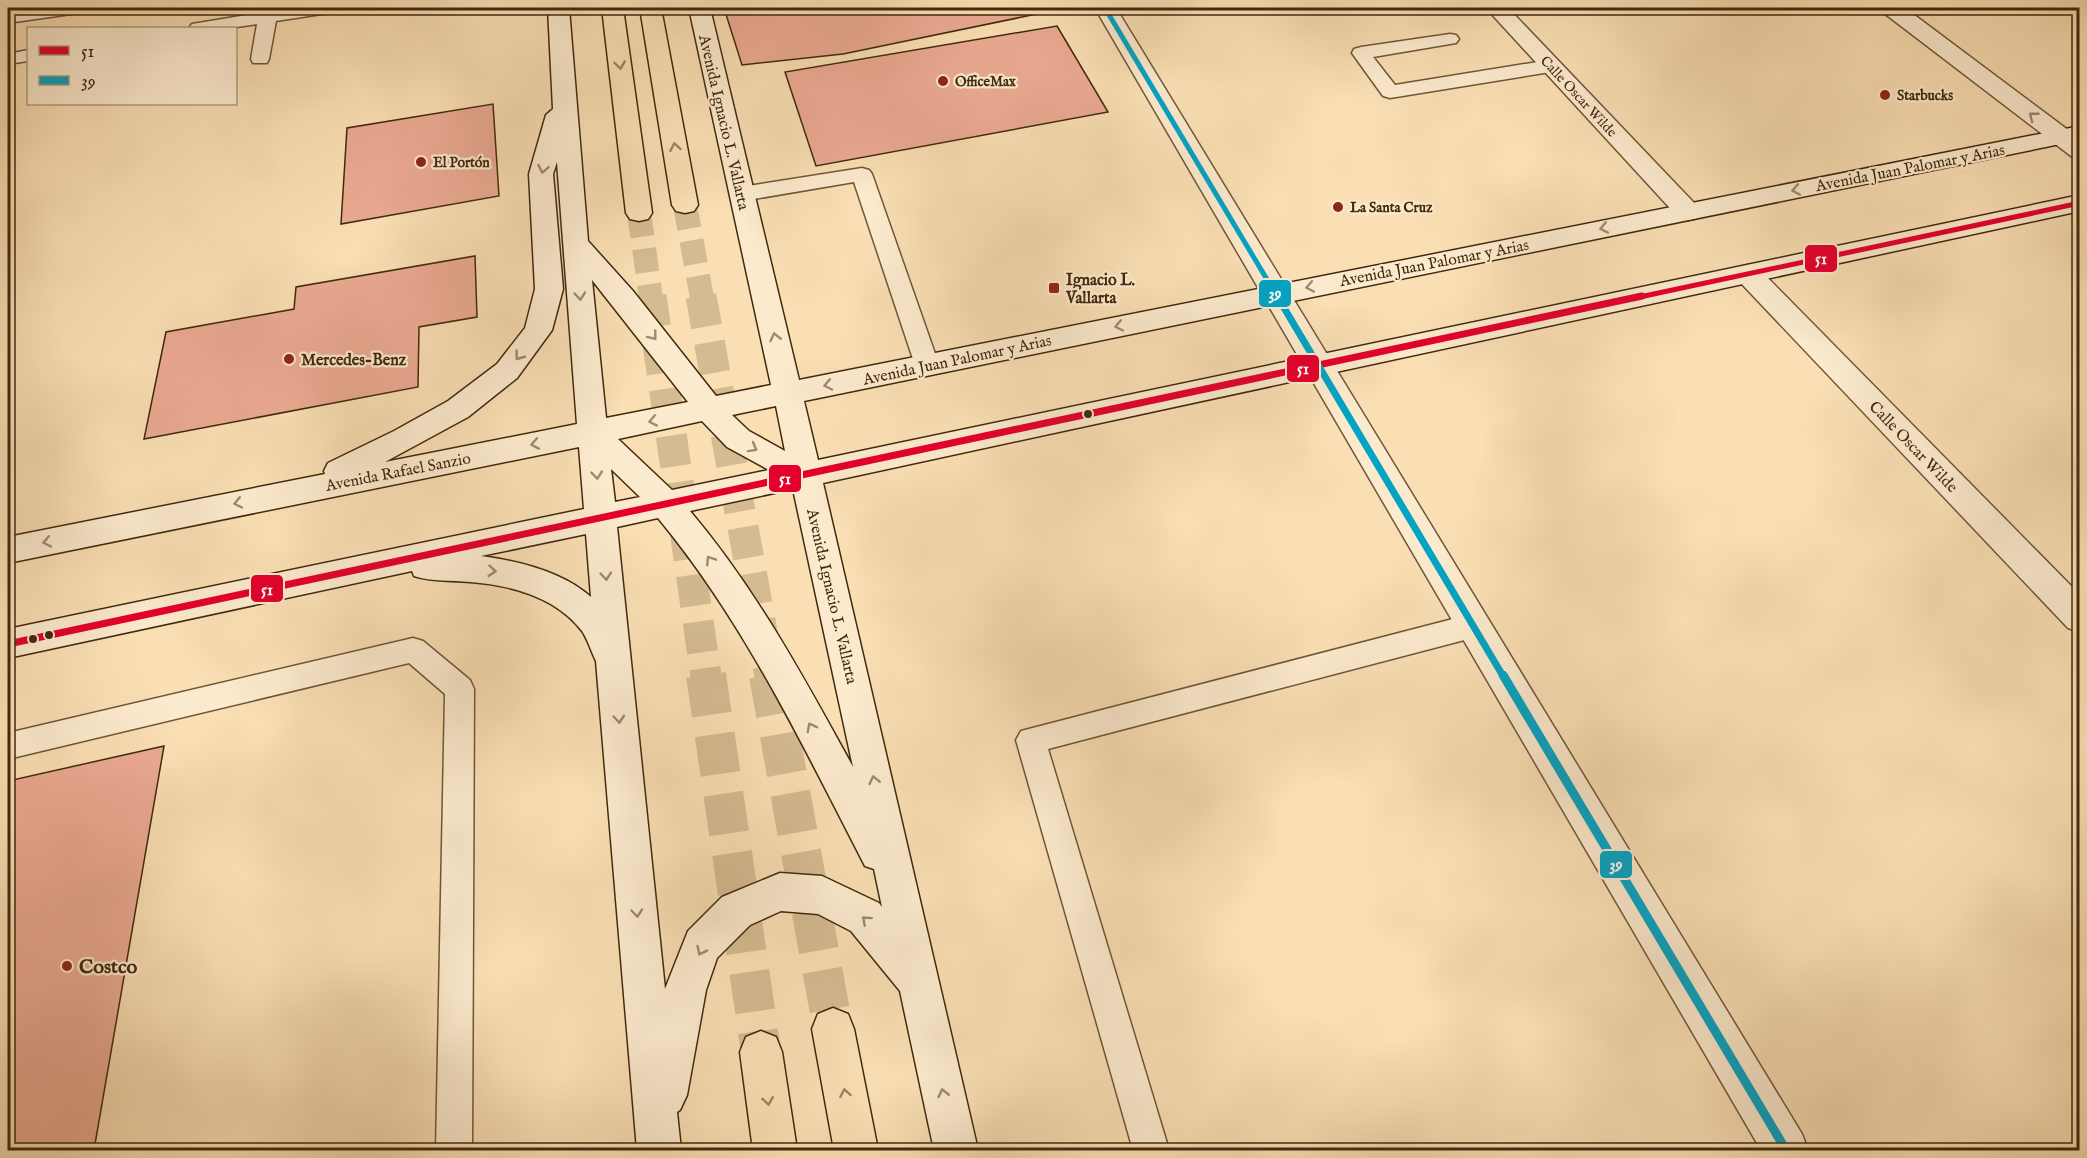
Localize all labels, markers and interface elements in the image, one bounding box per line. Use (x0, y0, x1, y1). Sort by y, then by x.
legend (27, 27, 237, 105)
street label: Avenida Ignacio L. Vallarta (693, 32, 753, 212)
text: 51 (81, 41, 94, 64)
street label: Calle Oscar Wilde (1536, 52, 1621, 142)
one-way arrow (613, 61, 625, 70)
text: 39 (81, 71, 96, 94)
place label: OfficeMax (955, 73, 1016, 91)
marker: OfficeMax (936, 74, 950, 88)
place label: Starbucks (1897, 87, 1953, 105)
marker: Starbucks (1878, 88, 1892, 102)
one-way arrow (2029, 112, 2040, 123)
street label: Avenida Juan Palomar y Arias (1813, 141, 2007, 197)
one-way arrow (669, 143, 682, 153)
place label: El Portón (433, 154, 490, 172)
marker: El Portón (414, 155, 428, 169)
one-way arrow (538, 164, 550, 174)
one-way arrow (1791, 183, 1801, 196)
place label: La Santa Cruz (1350, 199, 1433, 217)
marker: La Santa Cruz (1331, 200, 1345, 214)
one-way arrow (1600, 221, 1610, 234)
street label: Avenida Juan Palomar y Arias (1337, 236, 1531, 292)
line badge: 51 (1804, 244, 1838, 273)
text: 51 (1815, 250, 1827, 270)
place label: Ignacio L. Vallarta (1065, 271, 1135, 309)
line badge: 39 (1258, 279, 1292, 308)
one-way arrow (1306, 280, 1316, 293)
marker: Ignacio L. Vallarta (1047, 281, 1061, 295)
text: 39 (1269, 285, 1281, 305)
one-way arrow (573, 292, 586, 301)
one-way arrow (1115, 319, 1125, 332)
one-way arrow (646, 330, 657, 341)
street label: Avenida Juan Palomar y Arias (860, 331, 1054, 391)
one-way arrow (769, 332, 782, 342)
one-way arrow (515, 349, 526, 360)
place label: Mercedes-Benz (301, 351, 407, 371)
marker: Mercedes-Benz (282, 352, 296, 366)
line badge: 51 (1286, 354, 1320, 383)
text: 51 (1297, 360, 1309, 380)
one-way arrow (824, 378, 834, 391)
street label: Calle Oscar Wilde (1864, 397, 1961, 497)
unlabelled marker (1082, 408, 1094, 420)
one-way arrow (648, 414, 658, 427)
one-way arrow (531, 437, 541, 450)
one-way arrow (747, 441, 758, 452)
street label: Avenida Rafael Sanzio (323, 449, 473, 497)
line badge: 51 (768, 464, 802, 493)
text: 51 (779, 470, 791, 490)
one-way arrow (590, 471, 603, 480)
one-way arrow (233, 496, 243, 509)
street label: Avenida Ignacio L. Vallarta (801, 506, 861, 686)
one-way arrow (42, 535, 52, 548)
one-way arrow (706, 556, 717, 567)
one-way arrow (487, 564, 496, 577)
one-way arrow (599, 571, 612, 581)
line badge: 51 (250, 574, 284, 603)
text: 51 (261, 581, 273, 601)
unlabelled marker (43, 629, 55, 641)
unlabelled marker (27, 633, 39, 645)
one-way arrow (612, 715, 625, 724)
one-way arrow (806, 722, 818, 733)
one-way arrow (868, 775, 881, 785)
line badge: 39 (1599, 850, 1633, 879)
text: 39 (1610, 856, 1622, 876)
one-way arrow (630, 909, 643, 918)
one-way arrow (862, 917, 873, 928)
one-way arrow (696, 944, 708, 955)
place label: Costco (79, 955, 138, 980)
marker: Costco (60, 959, 74, 973)
one-way arrow (839, 1088, 852, 1098)
one-way arrow (937, 1089, 950, 1099)
one-way arrow (761, 1097, 773, 1106)

